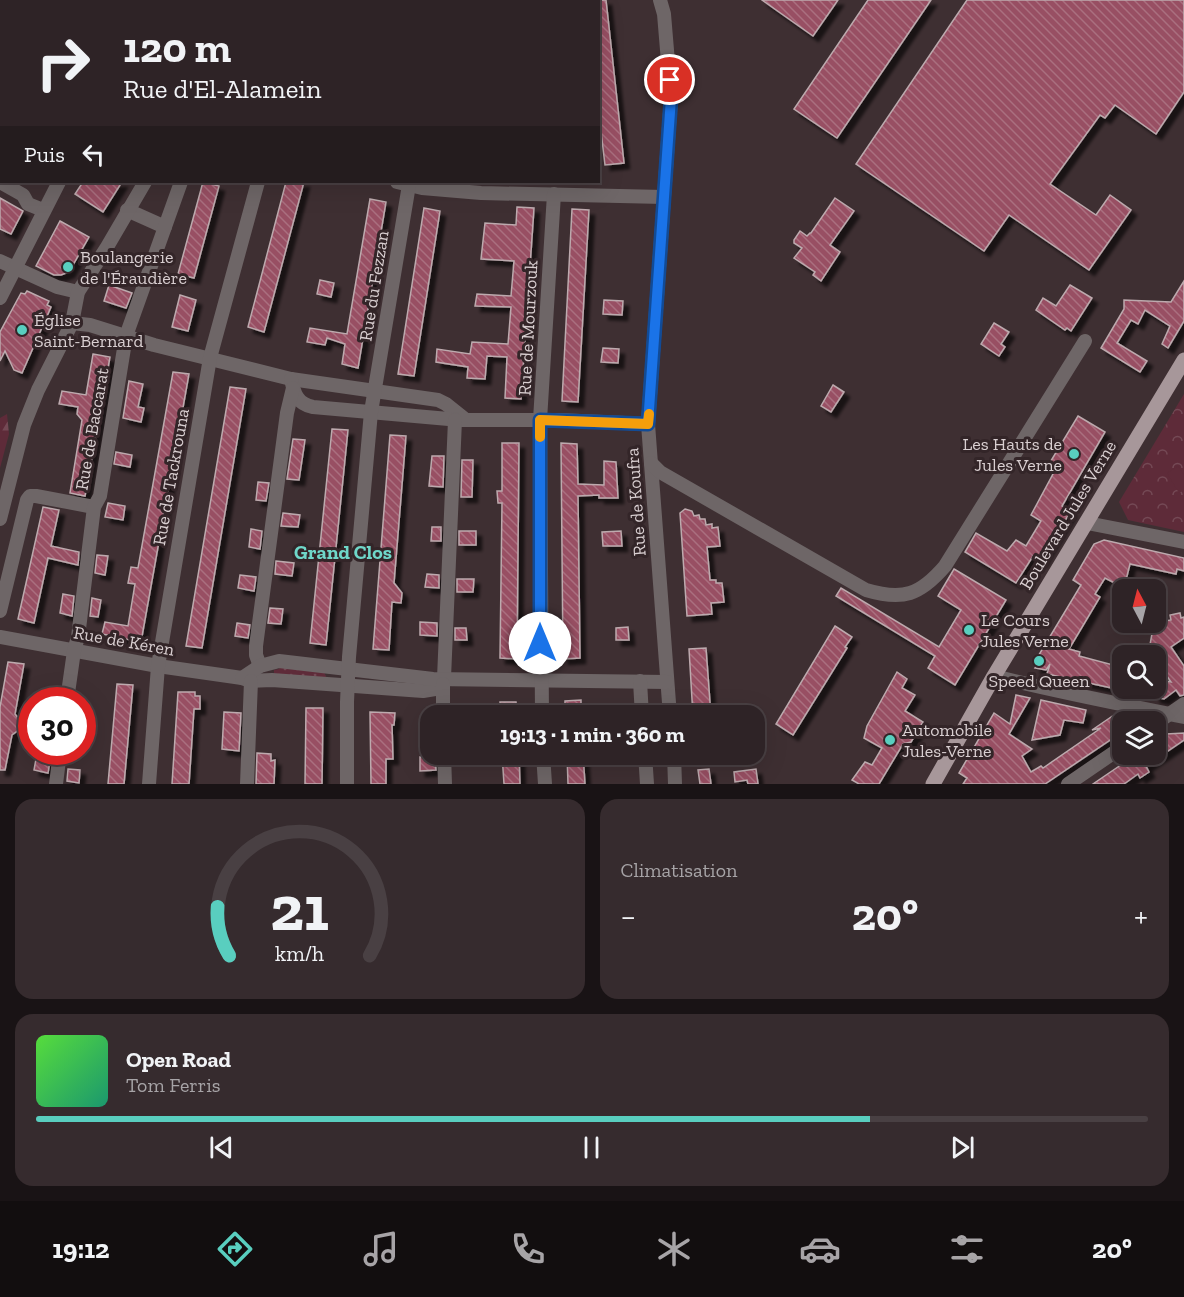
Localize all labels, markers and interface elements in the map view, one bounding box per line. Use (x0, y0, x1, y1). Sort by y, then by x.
text: 120 m (123, 22, 231, 73)
icon: right (24, 24, 102, 102)
pin (644, 54, 695, 105)
icon: arrive (653, 63, 686, 96)
text: Rue d'El-Alamein (123, 73, 321, 105)
icon: left (77, 138, 110, 171)
text: Puis (24, 141, 65, 168)
street label: Rue du Fezzan (354, 228, 394, 343)
place label: Boulangerie de l'Éraudière (80, 246, 187, 289)
street label: Rue de Mourzouk (513, 259, 543, 396)
marker: Boulangerie de l'Éraudière (61, 260, 75, 274)
place label: Église Saint-Bernard (34, 309, 144, 352)
marker: Église Saint-Bernard (15, 323, 29, 337)
street label: Rue de Baccarat (70, 366, 114, 492)
street label: Rue de Tackrouna (148, 406, 194, 547)
place label: Les Hauts de Jules Verne (963, 433, 1062, 476)
street label: Boulevard Jules Verne (1015, 436, 1121, 594)
street label: Rue de Koufra (621, 447, 651, 557)
marker: Les Hauts de Jules Verne (1067, 447, 1081, 461)
district label: Grand Clos (294, 540, 392, 564)
north arrow (1112, 579, 1166, 633)
map controls (1112, 579, 1166, 765)
place label: Le Cours Jules Verne (981, 609, 1069, 652)
position arrow (508, 611, 572, 675)
street label: Rue de Kéren (72, 621, 177, 661)
marker: Le Cours Jules Verne (962, 623, 976, 637)
button: search (1112, 645, 1166, 699)
marker: Speed Queen (1032, 654, 1046, 668)
place label: Speed Queen (989, 670, 1090, 692)
speed limit sign: 30 (18, 687, 96, 765)
button: layers (1112, 711, 1166, 765)
place label: Automobile Jules-Verne (902, 719, 992, 762)
text: 19:13 · 1 min · 360 m (500, 721, 685, 748)
marker: Automobile Jules-Verne (883, 733, 897, 747)
text: Climatisation (621, 858, 737, 882)
text: 21 (270, 871, 329, 946)
text: 20° (852, 888, 918, 942)
text: − (621, 896, 636, 935)
text: + (1134, 896, 1148, 935)
text: km/h (275, 941, 324, 966)
text: Open Road (126, 1046, 231, 1073)
text: Tom Ferris (126, 1073, 221, 1097)
icon: previous (205, 1131, 238, 1164)
icon: pause (575, 1131, 608, 1164)
icon: next (946, 1131, 979, 1164)
icon: directions (214, 1228, 256, 1270)
icon: music (360, 1228, 402, 1270)
icon: phone (507, 1228, 549, 1270)
icon: climate (653, 1228, 695, 1270)
icon: car (799, 1228, 841, 1270)
icon: filters (946, 1228, 988, 1270)
text: 19:12 (52, 1233, 110, 1265)
text: 20° (1092, 1233, 1132, 1265)

